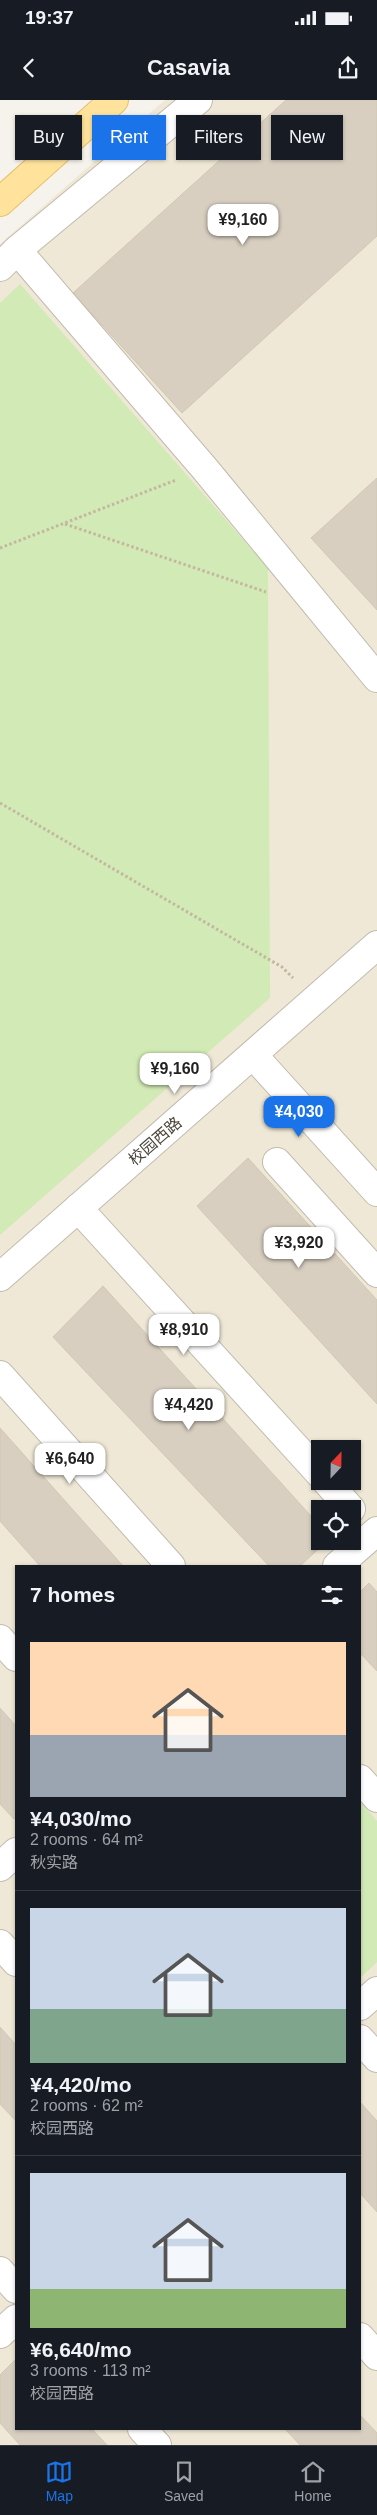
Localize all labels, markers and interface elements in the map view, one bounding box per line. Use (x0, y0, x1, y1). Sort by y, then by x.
text: 19:37 (25, 7, 74, 28)
icon: back (15, 54, 43, 82)
icon: share (334, 54, 362, 82)
text: Casavia (147, 55, 230, 80)
chip: Buy (15, 115, 82, 160)
chip: Rent (92, 115, 166, 160)
chip: Filters (176, 115, 261, 160)
chip: New (271, 115, 343, 160)
pin: ¥9,160 (202, 204, 284, 246)
text: ¥9,160 (219, 211, 267, 228)
pin: ¥9,160 (134, 1052, 216, 1095)
text: ¥9,160 (151, 1060, 199, 1077)
pin: ¥4,030 (258, 1096, 340, 1138)
text: ¥4,030 (275, 1103, 323, 1120)
street label: 校园西路 (125, 1114, 185, 1168)
pin: ¥3,920 (258, 1226, 340, 1269)
text: ¥3,920 (275, 1234, 323, 1251)
pin: ¥8,910 (143, 1314, 225, 1356)
text: ¥8,910 (160, 1321, 208, 1338)
pin: ¥4,420 (148, 1388, 230, 1431)
text: ¥4,420 (165, 1396, 213, 1413)
north arrow (311, 1440, 361, 1490)
map controls (311, 1440, 361, 1550)
pin: ¥6,640 (29, 1442, 111, 1485)
text: ¥6,640 (46, 1450, 94, 1467)
button: locate (311, 1500, 361, 1550)
icon: filters (318, 1581, 346, 1609)
text: 7 homes (30, 1583, 115, 1606)
icon: home (143, 1675, 233, 1765)
text: ¥4,030/mo (30, 1807, 132, 1830)
text: 2 rooms · 64 m² (30, 1831, 143, 1848)
text: 秋实路 (30, 1854, 78, 1871)
icon: home (143, 1940, 233, 2030)
text: ¥4,420/mo (30, 2073, 132, 2096)
text: 2 rooms · 62 m² (30, 2097, 143, 2114)
text: 校园西路 (30, 2120, 94, 2137)
icon: home (143, 2205, 233, 2295)
text: ¥6,640/mo (30, 2338, 132, 2361)
text: 3 rooms · 113 m² (30, 2362, 151, 2379)
text: 校园西路 (30, 2385, 94, 2402)
tab: Map (45, 2458, 73, 2504)
tab: Saved (164, 2458, 204, 2504)
tab: Home (294, 2458, 332, 2504)

